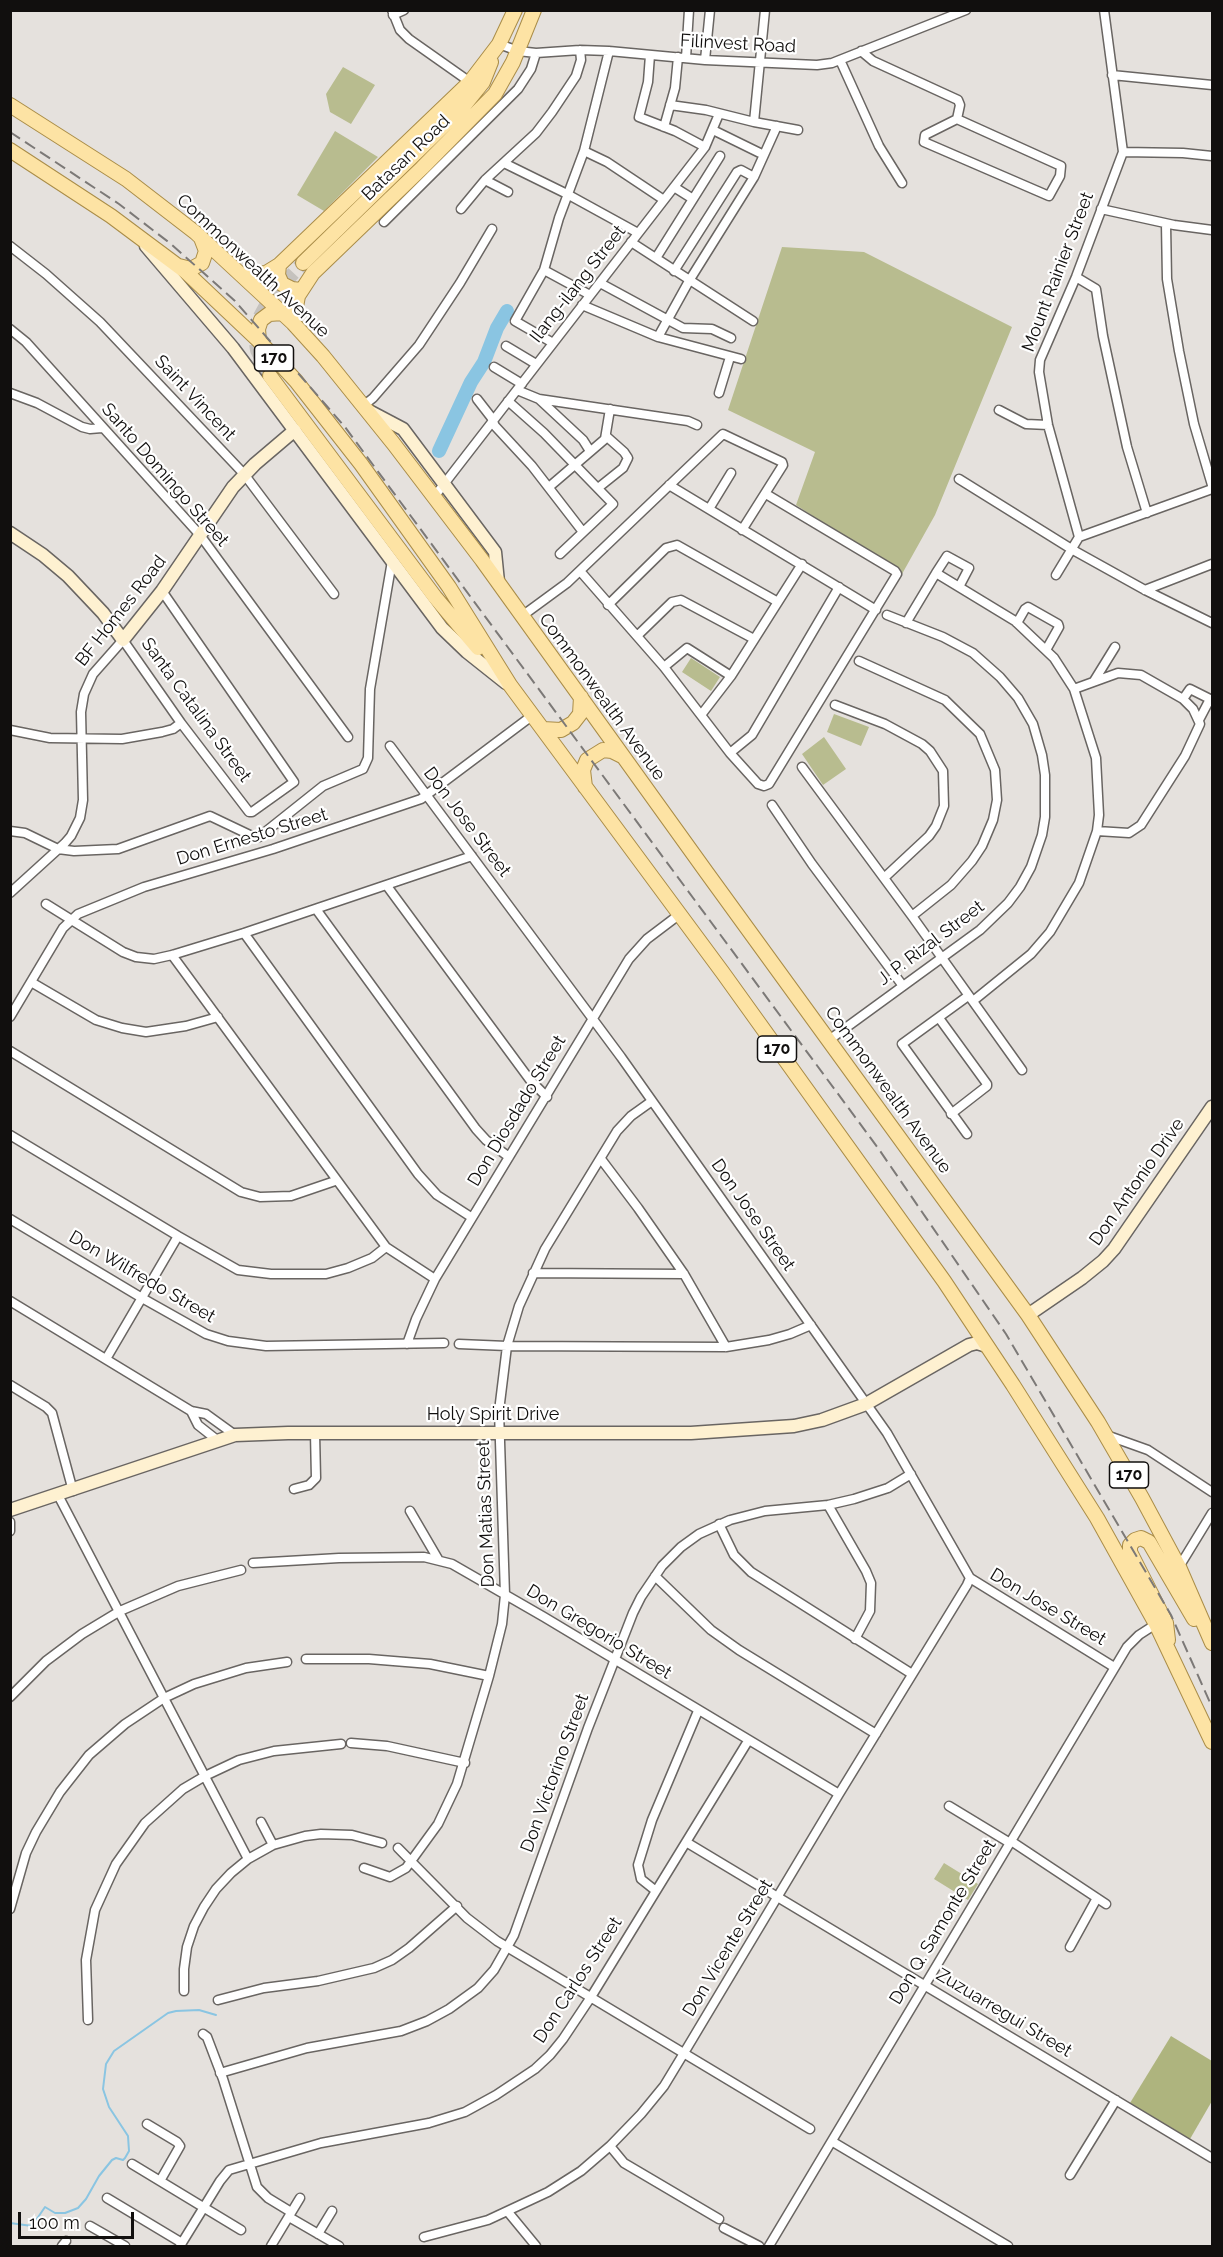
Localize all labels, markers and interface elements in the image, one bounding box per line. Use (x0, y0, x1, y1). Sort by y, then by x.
street label: Filinvest Road (680, 30, 796, 58)
street label: Batasan Road (357, 111, 455, 205)
street label: Mount Rainier Street (1018, 189, 1098, 355)
street label: Commonwealth Avenue (172, 190, 334, 342)
street label: Ilang-ilang Street (525, 221, 631, 347)
road number: 170 (254, 345, 294, 371)
street label: Saint Vincent (150, 351, 240, 445)
street label: Santo Domingo Street (97, 399, 233, 551)
street label: BF Homes Road (71, 551, 171, 671)
street label: Commonwealth Avenue (534, 609, 670, 785)
street label: Santa Catalina Street (136, 634, 256, 786)
street label: Don Jose Street (419, 763, 515, 881)
street label: Don Ernesto Street (174, 804, 330, 870)
street label: J. P. Rizal Street (874, 896, 988, 990)
street label: Commonwealth Avenue (820, 1002, 956, 1178)
street label: Don Diosdado Street (463, 1032, 571, 1190)
road number: 170 (758, 1036, 796, 1062)
street label: Don Antonio Drive (1085, 1114, 1189, 1250)
street label: Don Jose Street (706, 1155, 800, 1275)
street label: Don Wilfredo Street (65, 1226, 219, 1328)
street label: Holy Spirit Drive (427, 1404, 559, 1426)
street label: Don Matias Street (473, 1440, 499, 1588)
road number: 170 (1110, 1462, 1148, 1488)
street label: Don Jose Street (986, 1564, 1110, 1650)
street label: Don Gregorio Street (523, 1580, 675, 1684)
street label: Don Victorino Street (516, 1691, 594, 1855)
street label: Don Q. Samonte Street (885, 1835, 1001, 2009)
street label: Don Vicente Street (678, 1875, 778, 2021)
street label: Don Carlos Street (529, 1913, 627, 2047)
street label: Zuzuarregui Street (932, 1964, 1076, 2062)
scale bar (21, 2200, 136, 2238)
text: 100 m (29, 2212, 80, 2233)

